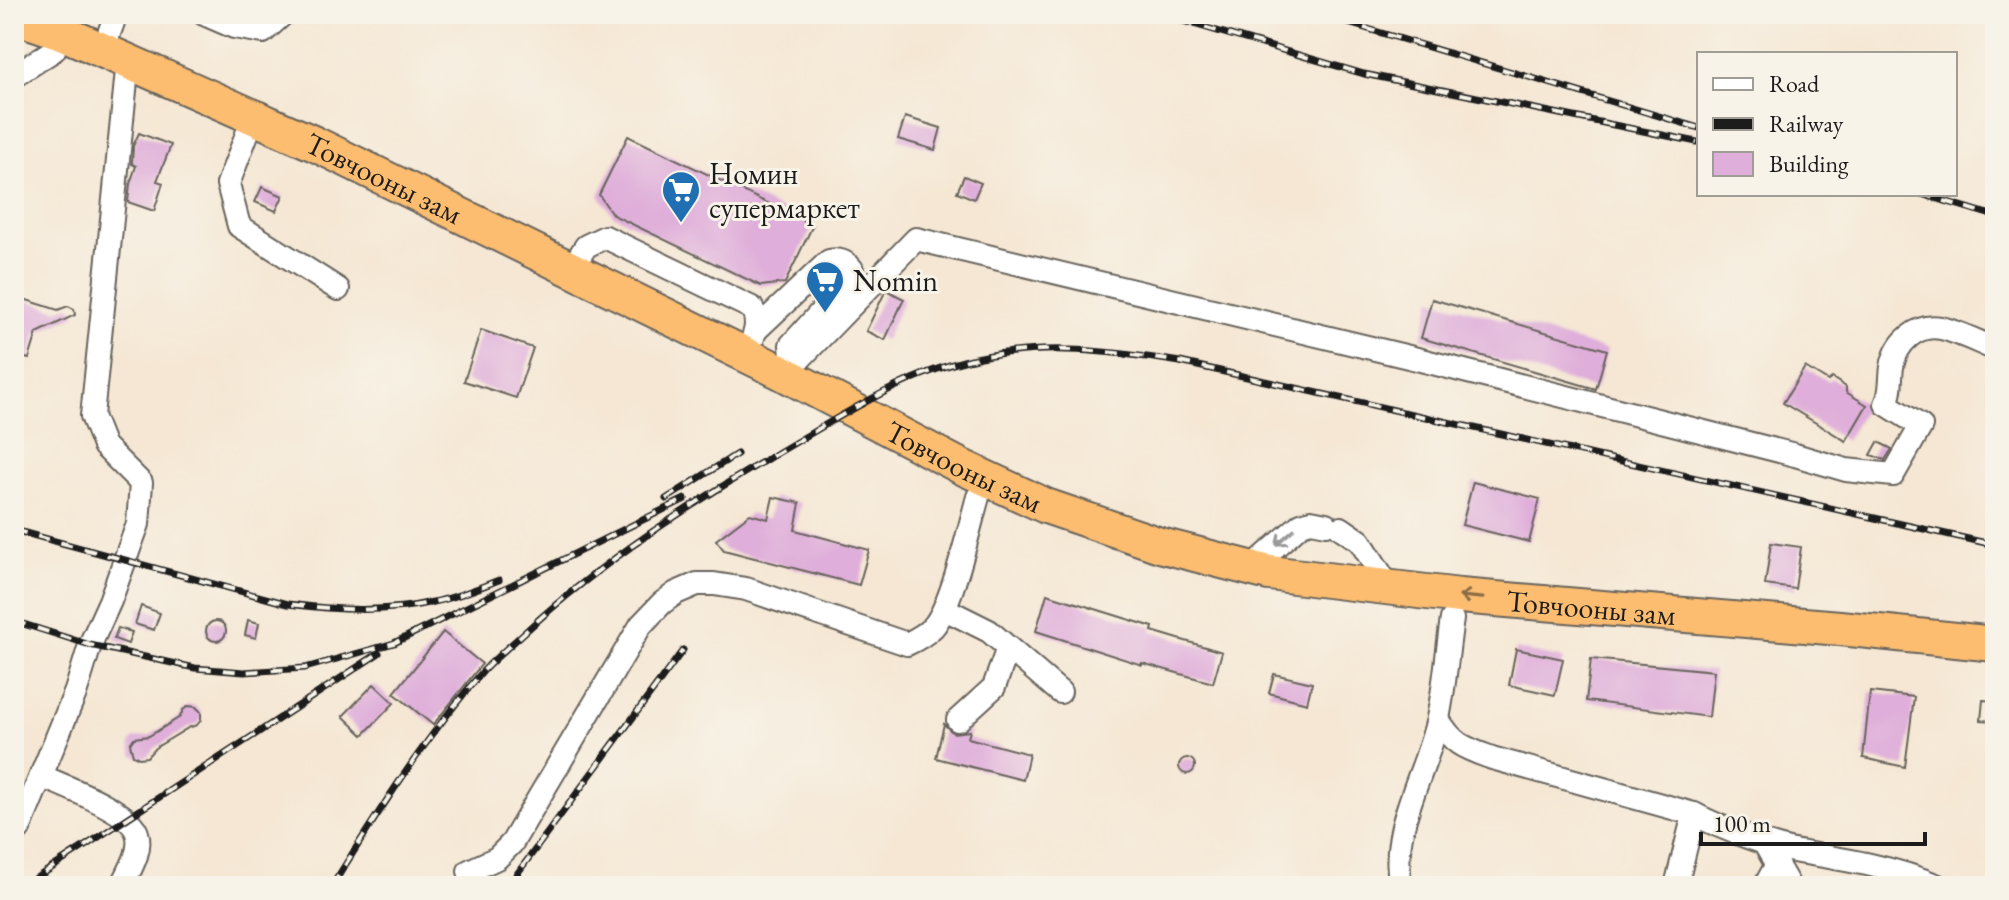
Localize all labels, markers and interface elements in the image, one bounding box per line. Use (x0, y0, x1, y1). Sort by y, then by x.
legend (1697, 52, 1957, 196)
text: Road (1769, 68, 1820, 99)
text: Railway (1769, 108, 1844, 139)
street label: Товчооны зам (299, 123, 469, 233)
text: Building (1769, 148, 1849, 179)
place label: Номин супермаркет (709, 154, 860, 227)
supermarket icon: Номин супермаркет (660, 169, 702, 224)
supermarket icon: Nomin (804, 259, 846, 314)
place label: Nomin (853, 261, 938, 300)
street label: Товчооны зам (879, 411, 1049, 521)
one-way arrow (1276, 528, 1296, 546)
street label: Товчооны зам (1505, 580, 1677, 634)
one-way arrow (1458, 589, 1485, 604)
scale bar (1701, 796, 1925, 846)
text: 100 m (1713, 808, 1771, 839)

